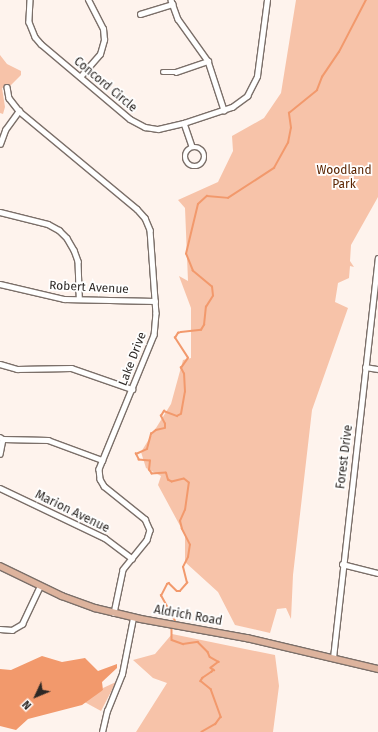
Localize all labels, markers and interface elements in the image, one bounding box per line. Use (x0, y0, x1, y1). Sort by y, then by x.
street label: Concord Circle (71, 54, 139, 116)
park label: Woodland Park (316, 164, 372, 192)
street label: Robert Avenue (49, 279, 129, 297)
street label: Lake Drive (116, 330, 150, 388)
street label: Forest Drive (334, 424, 356, 490)
street label: Marion Avenue (32, 488, 112, 536)
street label: Aldrich Road (153, 603, 223, 629)
north arrow (16, 676, 56, 716)
text: N (20, 698, 34, 712)

